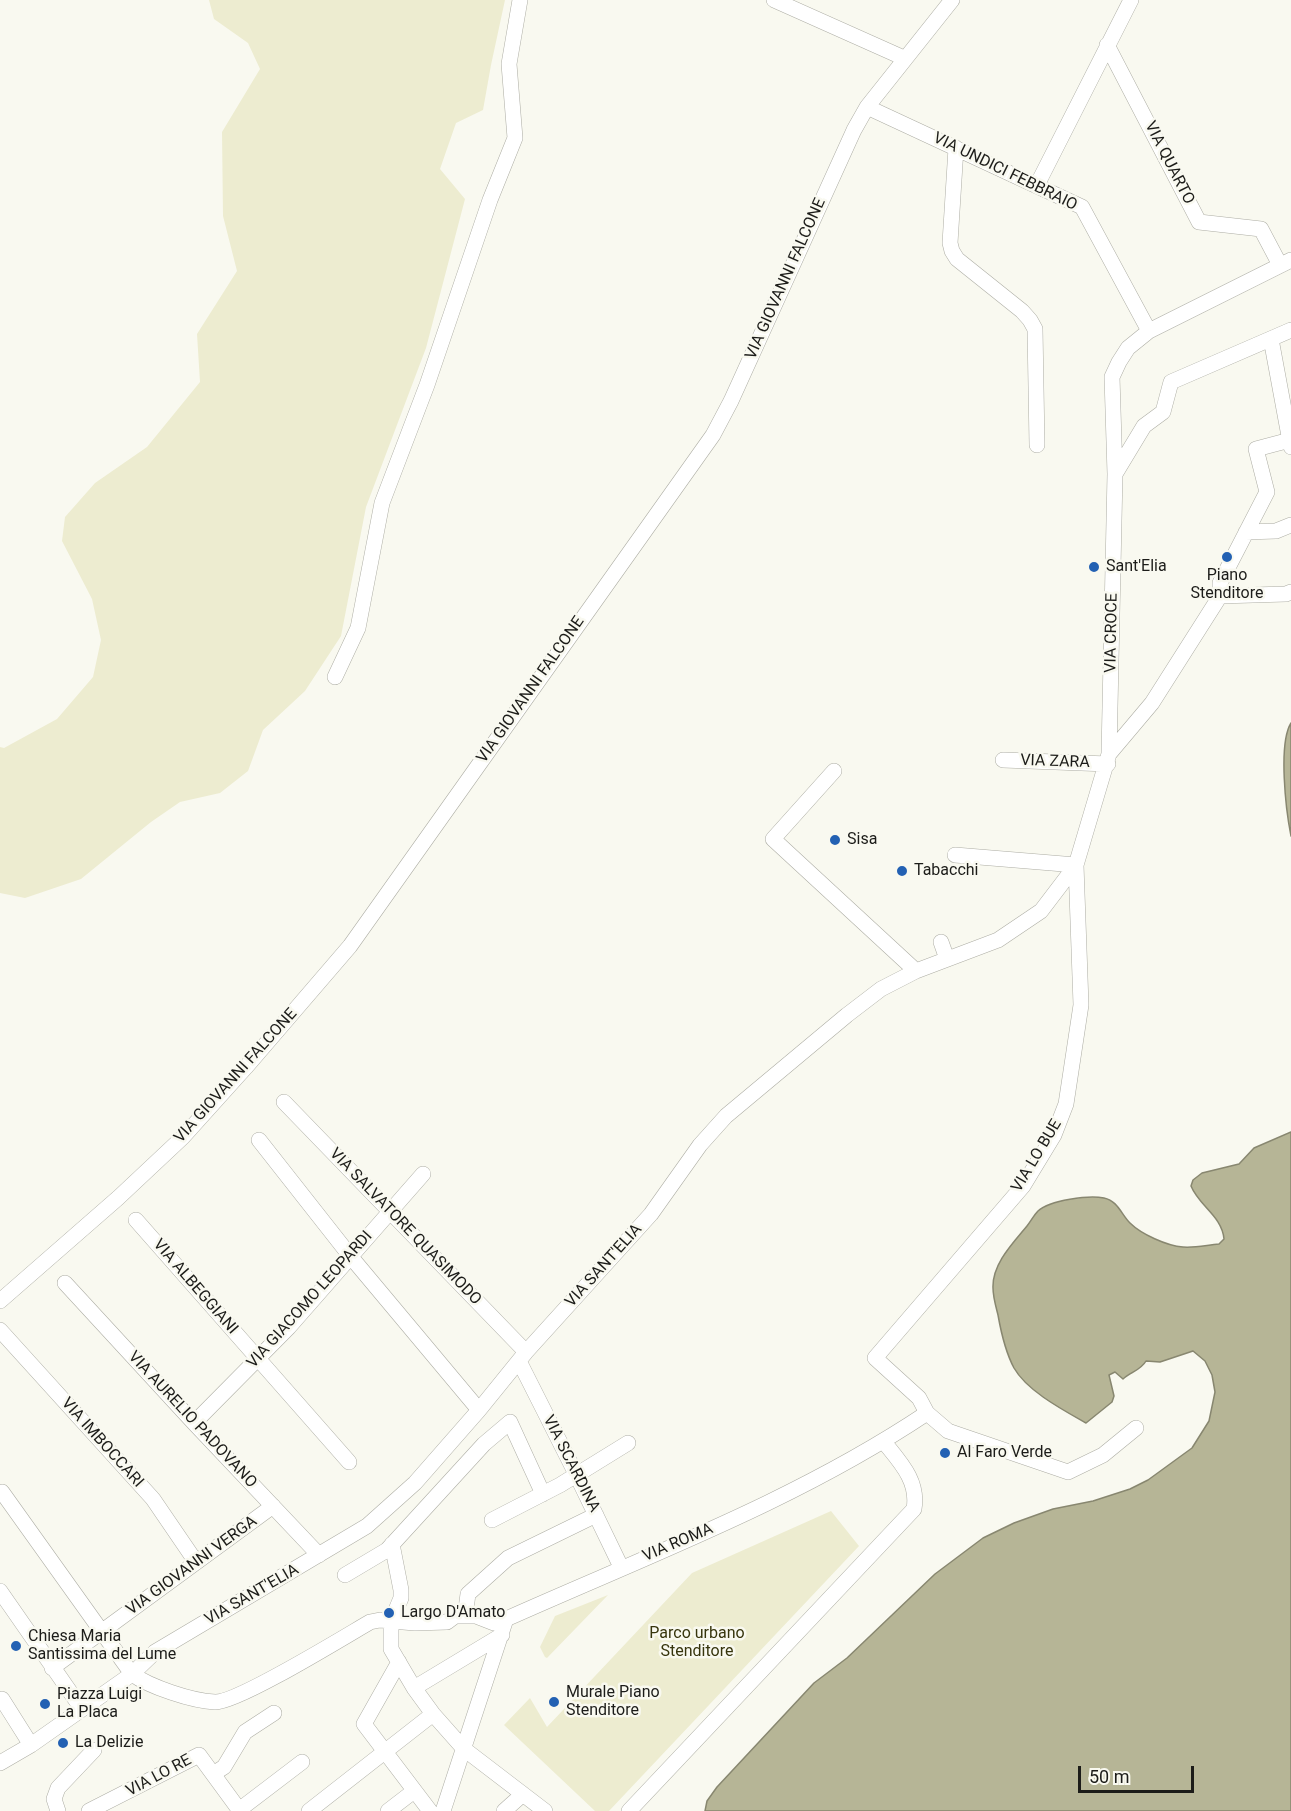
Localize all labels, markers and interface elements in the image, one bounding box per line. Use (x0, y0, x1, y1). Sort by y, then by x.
street label: VIA QUARTO (1140, 118, 1198, 208)
street label: VIA UNDICI FEBBRAIO (930, 129, 1080, 215)
street label: VIA GIOVANNI FALCONE (742, 195, 830, 363)
marker: Piano Stenditore (1220, 550, 1234, 564)
place label: Sant'Elia (1106, 557, 1167, 577)
marker: Sant'Elia (1087, 560, 1101, 574)
place label: Piano Stenditore (1191, 566, 1263, 604)
street label: VIA CROCE (1102, 593, 1122, 673)
street label: VIA GIOVANNI FALCONE (473, 613, 589, 767)
street label: VIA ZARA (1020, 751, 1090, 773)
place label: Sisa (847, 830, 877, 850)
marker: Sisa (828, 833, 842, 847)
place label: Tabacchi (914, 861, 979, 881)
marker: Tabacchi (895, 864, 909, 878)
street label: VIA GIOVANNI FALCONE (171, 1005, 301, 1147)
street label: VIA LO BUE (1008, 1116, 1066, 1196)
street label: VIA SALVATORE QUASIMODO (325, 1145, 485, 1309)
street label: VIA SANT'ELIA (562, 1220, 646, 1312)
street label: VIA GIACOMO LEOPARDI (243, 1227, 377, 1373)
street label: VIA ALBEGGIANI (148, 1236, 242, 1338)
street label: VIA AURELIO PADOVANO (124, 1348, 260, 1492)
street label: VIA IMBOCCARI (57, 1394, 147, 1492)
street label: VIA SCARDINA (538, 1412, 604, 1516)
place label: Al Faro Verde (957, 1443, 1052, 1463)
marker: Al Faro Verde (938, 1446, 952, 1460)
street label: VIA GIOVANNI VERGA (123, 1512, 261, 1620)
street label: VIA ROMA (640, 1520, 716, 1566)
street label: VIA SANT'ELIA (202, 1560, 302, 1630)
place label: Largo D'Amato (401, 1603, 505, 1623)
marker: Largo D'Amato (382, 1606, 396, 1620)
park label: Parco urbano Stenditore (649, 1624, 745, 1662)
place label: Chiesa Maria Santissima del Lume (28, 1627, 176, 1665)
marker: Chiesa Maria Santissima del Lume (9, 1639, 23, 1653)
place label: Murale Piano Stenditore (566, 1683, 660, 1721)
place label: Piazza Luigi La Placa (57, 1685, 142, 1723)
marker: Murale Piano Stenditore (547, 1695, 561, 1709)
marker: Piazza Luigi La Placa (38, 1697, 52, 1711)
place label: La Delizie (75, 1733, 143, 1753)
marker: La Delizie (56, 1736, 70, 1750)
street label: VIA LO RE (123, 1751, 195, 1801)
scale bar (1081, 1754, 1196, 1792)
text: 50 m (1089, 1766, 1129, 1787)

